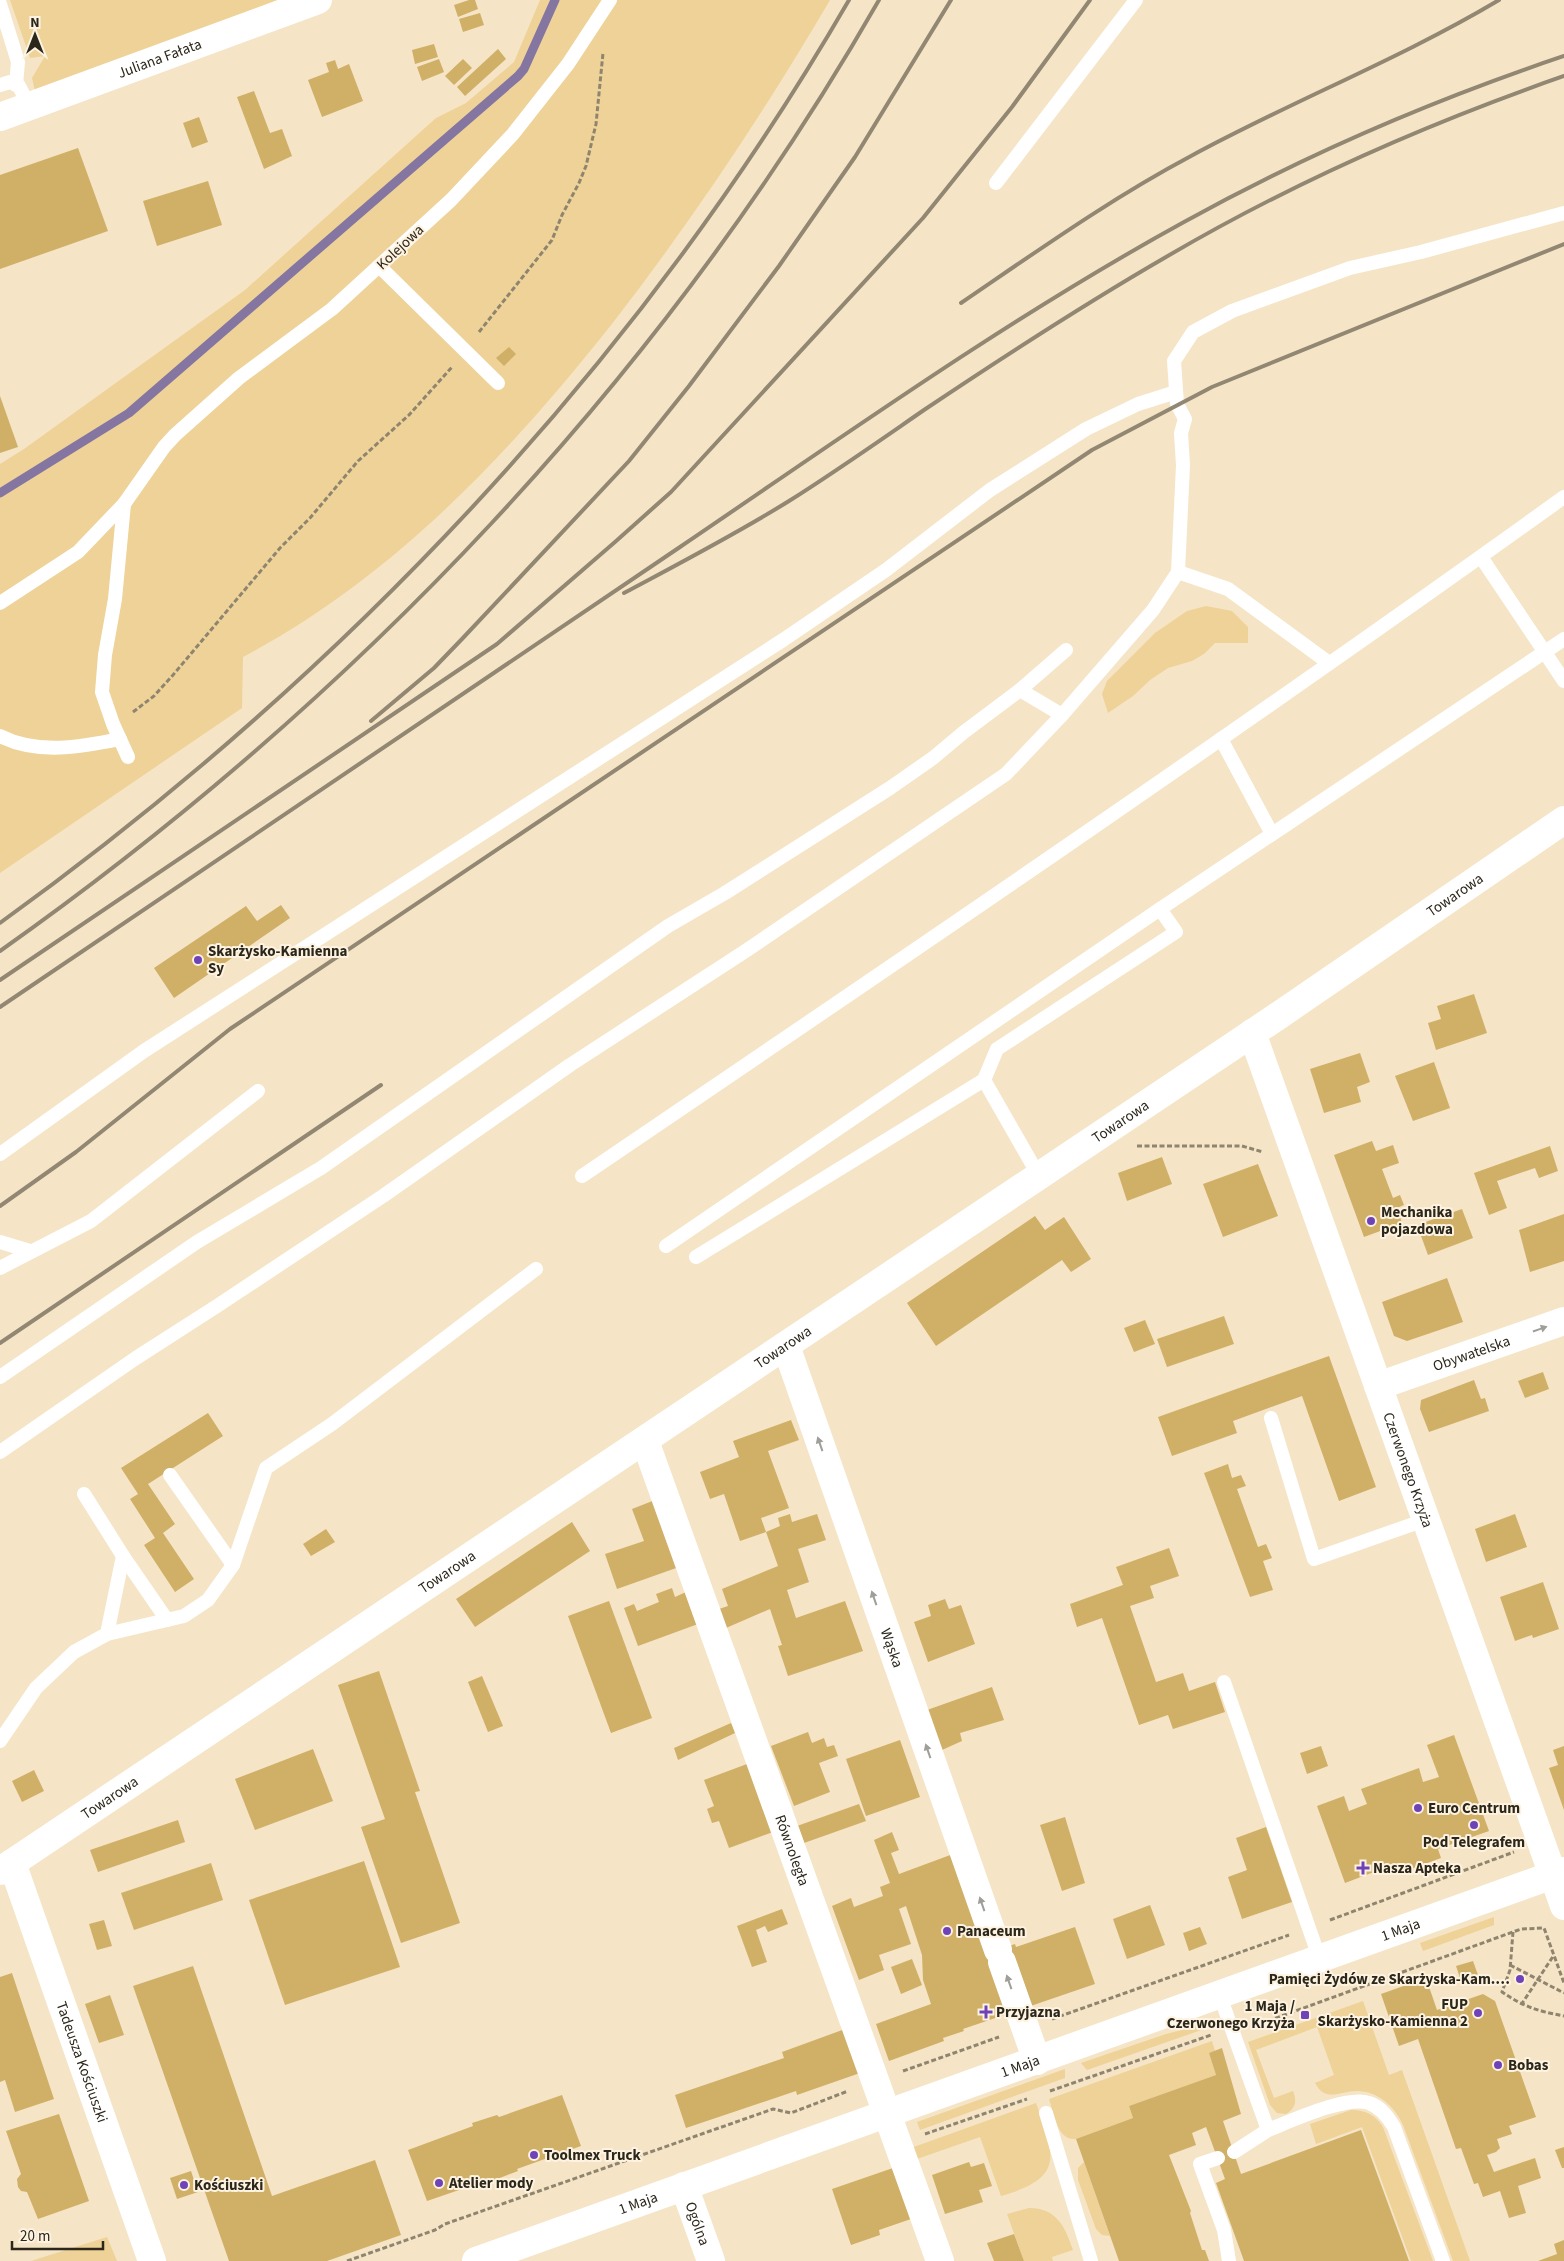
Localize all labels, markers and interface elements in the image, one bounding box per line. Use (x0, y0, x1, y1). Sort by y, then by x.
north arrow (10, 10, 60, 60)
text: N (30, 13, 40, 33)
street label: Juliana Fałata (115, 34, 205, 84)
street label: Kolejowa (372, 220, 429, 275)
street label: Towarowa (1422, 868, 1488, 922)
place label: Skarżysko-Kamienna Sy (208, 941, 348, 979)
marker: Skarżysko-Kamienna Sy (192, 954, 204, 966)
street label: Towarowa (1088, 1095, 1153, 1149)
place label: Mechanika pojazdowa (1381, 1202, 1453, 1240)
marker: Mechanika pojazdowa (1365, 1215, 1377, 1227)
street label: Towarowa (750, 1321, 816, 1374)
one-way arrow (1533, 1325, 1548, 1333)
street label: Obywatelska (1430, 1331, 1513, 1377)
street label: Czerwonego Krzyża (1377, 1410, 1438, 1531)
one-way arrow (816, 1437, 823, 1452)
street label: Towarowa (415, 1546, 480, 1599)
one-way arrow (870, 1590, 877, 1605)
street label: Wąska (875, 1626, 908, 1671)
one-way arrow (924, 1743, 932, 1758)
street label: Towarowa (77, 1771, 143, 1825)
place label: Euro Centrum (1428, 1798, 1520, 1819)
marker: Euro Centrum (1412, 1802, 1424, 1814)
street label: Równoległa (769, 1812, 814, 1889)
marker: Pod Telegrafem (1468, 1819, 1480, 1831)
place label: Pod Telegrafem (1423, 1832, 1525, 1853)
place label: Nasza Apteka (1373, 1858, 1461, 1879)
marker: Nasza Apteka (1357, 1862, 1369, 1874)
one-way arrow (977, 1897, 985, 1912)
street label: 1 Maja (1378, 1913, 1423, 1947)
place label: Panaceum (957, 1921, 1026, 1942)
marker: Panaceum (941, 1925, 953, 1937)
place label: Pamięci Żydów ze Skarżyska-Kam.… (1269, 1969, 1510, 1990)
marker: Pamięci Żydów ze Skarżyska-Kam.… (1514, 1973, 1526, 1985)
one-way arrow (1005, 1974, 1013, 1989)
place label: FUP Skarżysko-Kamienna 2 (1318, 1994, 1468, 2032)
place label: 1 Maja / Czerwonego Krzyża (1167, 1996, 1295, 2034)
street label: Tadeusza Kościuszki (51, 1999, 113, 2126)
place label: Przyjazna (996, 2002, 1061, 2023)
marker: Przyjazna (980, 2006, 992, 2018)
marker: FUP Skarżysko-Kamienna 2 (1472, 2007, 1484, 2019)
marker: 1 Maja / Czerwonego Krzyża (1299, 2009, 1311, 2021)
street label: 1 Maja (998, 2050, 1043, 2083)
place label: Bobas (1508, 2055, 1549, 2076)
marker: Bobas (1492, 2059, 1504, 2071)
place label: Toolmex Truck (544, 2145, 641, 2166)
marker: Toolmex Truck (528, 2149, 540, 2161)
place label: Atelier mody (448, 2173, 534, 2194)
place label: Kościuszki (194, 2175, 263, 2196)
marker: Atelier mody (433, 2177, 445, 2189)
marker: Kościuszki (178, 2179, 190, 2191)
street label: 1 Maja (616, 2187, 661, 2220)
street label: Ogólna (680, 2199, 715, 2249)
scale bar (12, 2218, 104, 2250)
text: 20 m (20, 2226, 50, 2247)

